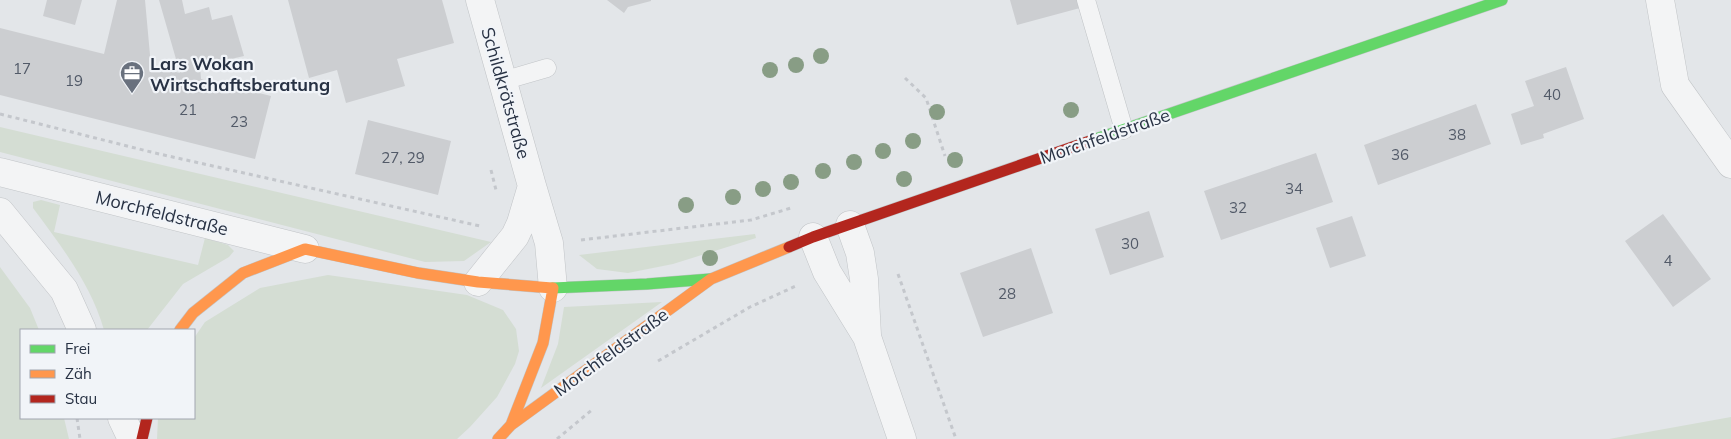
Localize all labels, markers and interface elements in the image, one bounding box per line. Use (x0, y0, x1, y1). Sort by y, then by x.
street label: Schildkrötstraße (476, 25, 536, 161)
place label: Lars Wokan Wirtschaftsberatung (150, 52, 330, 96)
house number: 17 (13, 59, 31, 78)
office icon: Lars Wokan Wirtschaftsberatung (119, 60, 145, 94)
house number: 19 (65, 71, 83, 90)
house number: 40 (1543, 85, 1561, 104)
house number: 21 (179, 100, 197, 119)
street label: Morchfeldstraße (1037, 103, 1173, 169)
house number: 23 (230, 112, 248, 131)
house number: 38 (1448, 125, 1466, 144)
house number: 36 (1391, 145, 1409, 164)
house number: 27, 29 (381, 148, 425, 167)
house number: 34 (1285, 179, 1303, 198)
street label: Morchfeldstraße (93, 185, 231, 241)
house number: 32 (1229, 198, 1247, 217)
house number: 30 (1121, 234, 1139, 253)
house number: 4 (1663, 251, 1673, 270)
house number: 28 (998, 284, 1016, 303)
street label: Morchfeldstraße (549, 303, 673, 401)
legend (20, 329, 195, 419)
text: Frei (65, 339, 90, 358)
text: Zäh (65, 364, 92, 383)
text: Stau (65, 389, 97, 408)

